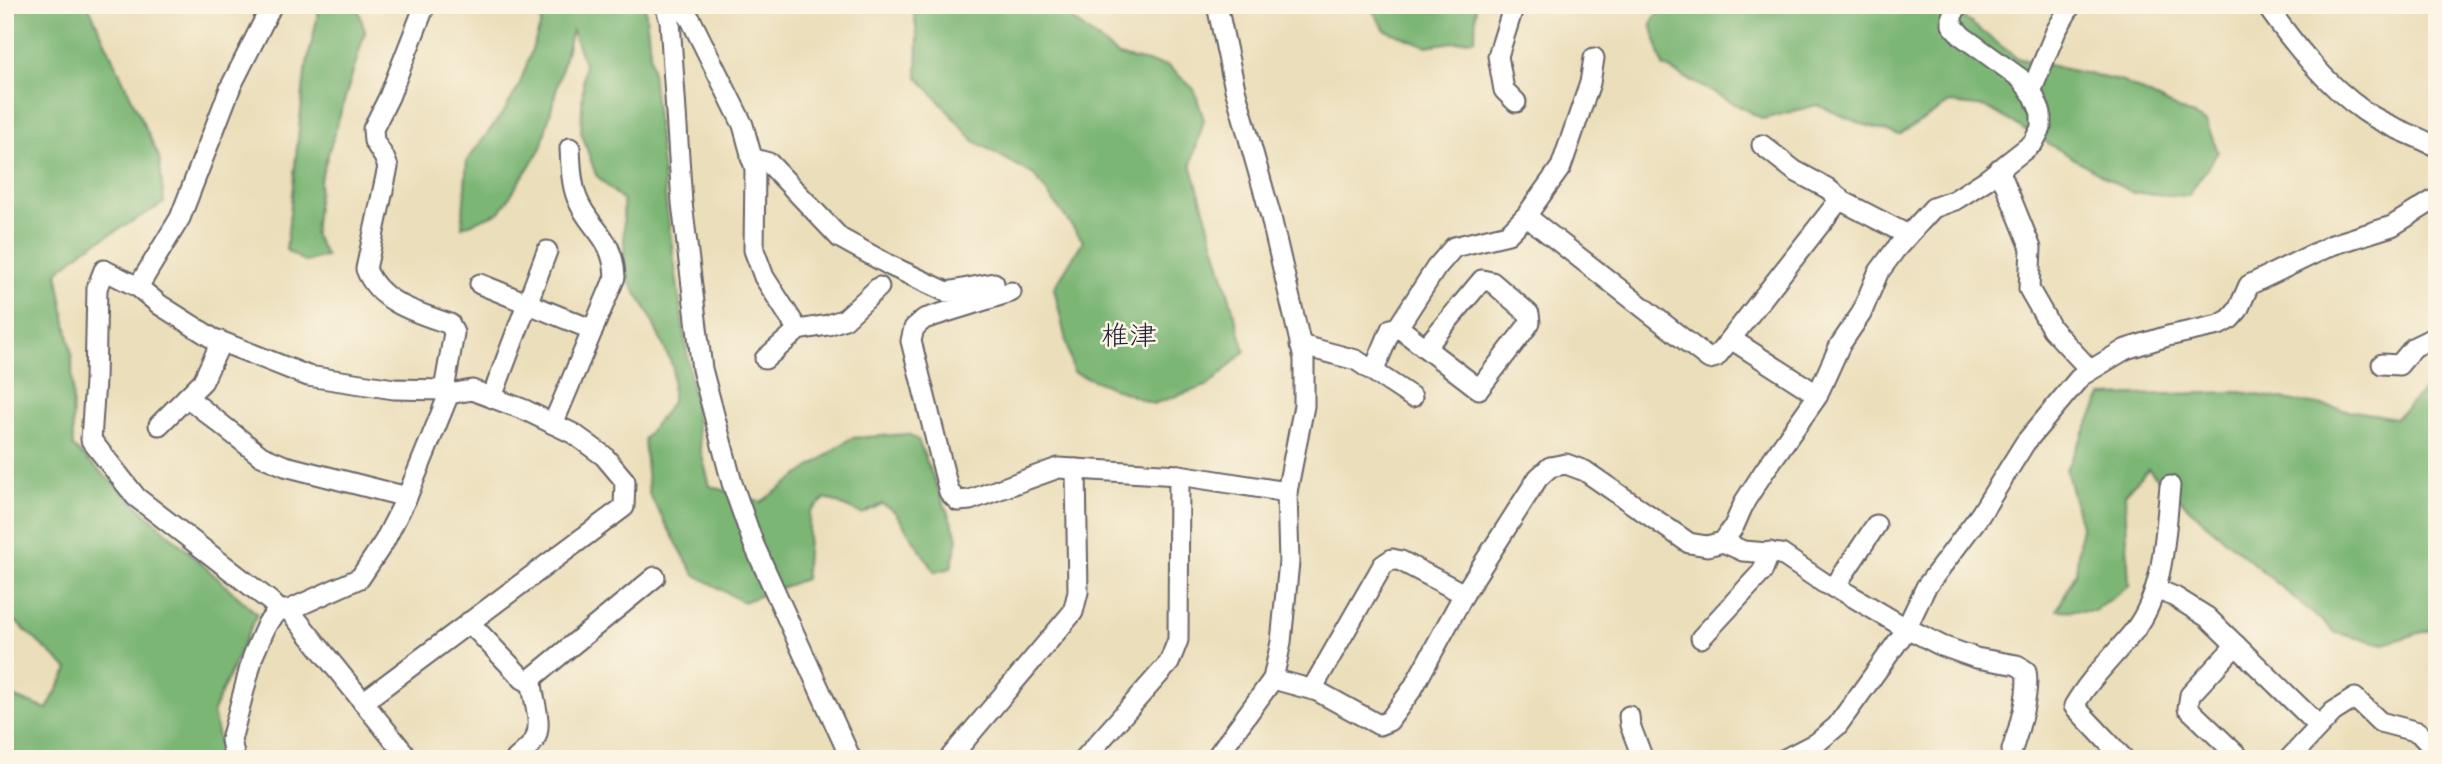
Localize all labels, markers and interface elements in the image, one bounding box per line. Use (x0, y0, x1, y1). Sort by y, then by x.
district label: 椎津 (1101, 316, 1157, 354)

